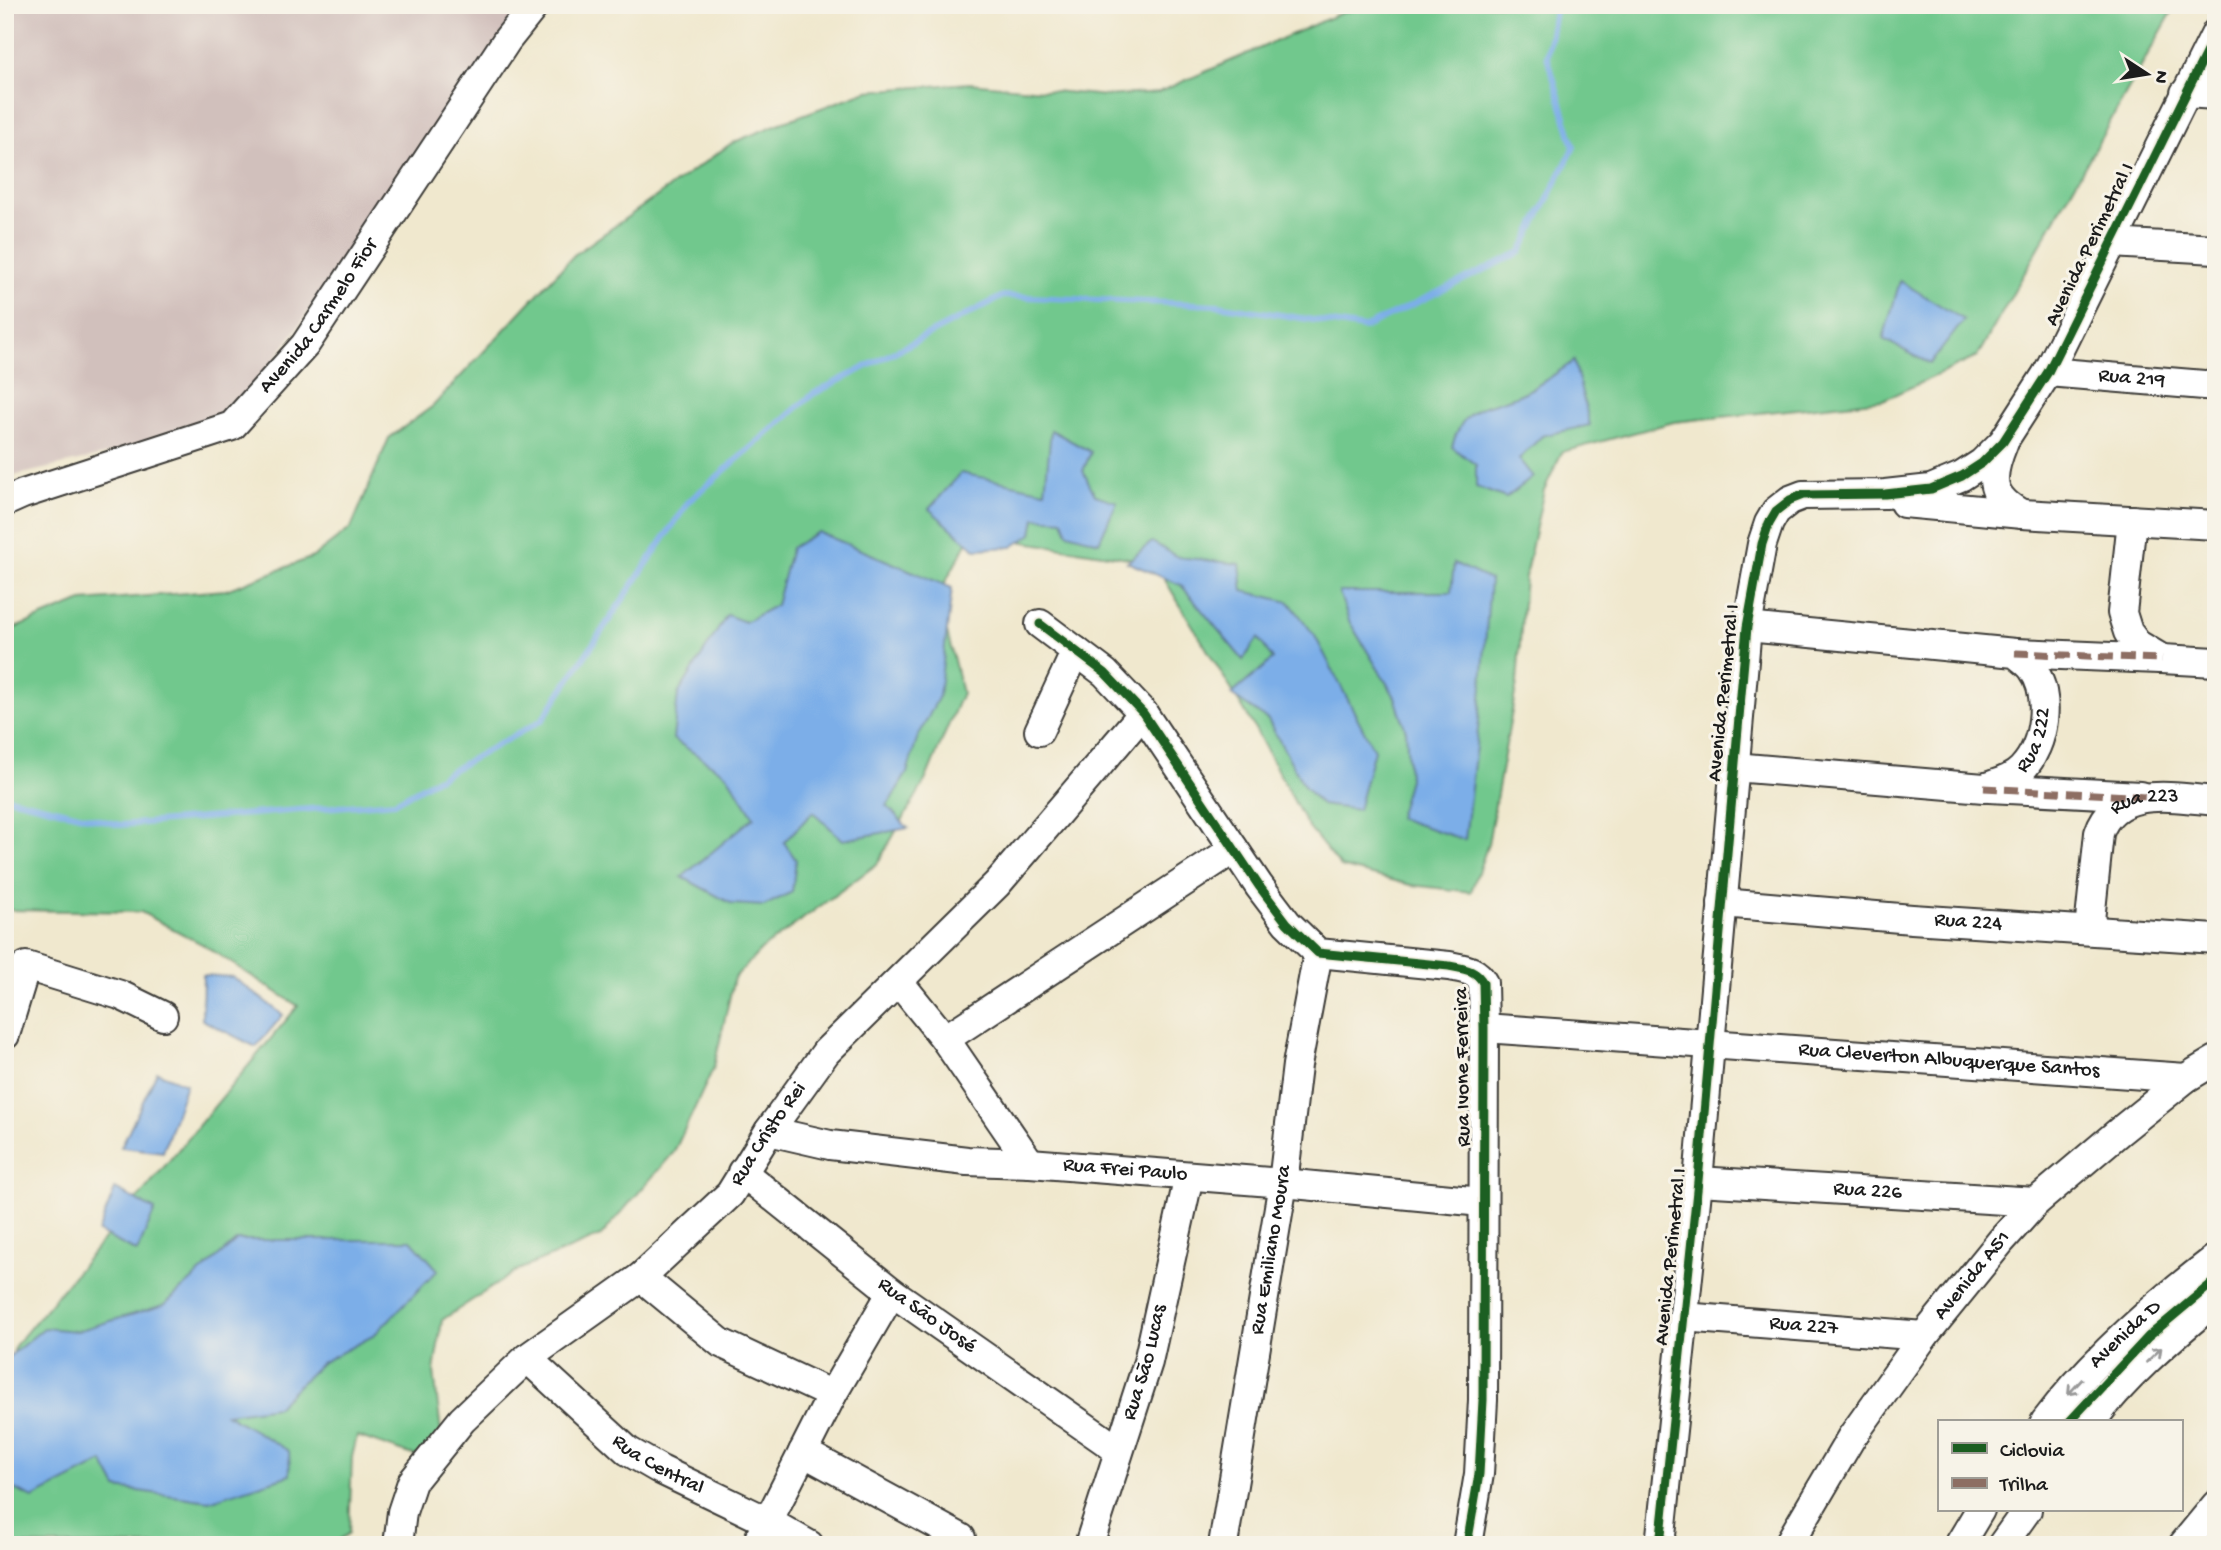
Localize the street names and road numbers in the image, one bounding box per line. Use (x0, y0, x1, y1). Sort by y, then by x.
street label: Avenida Perimetral I (2041, 159, 2141, 331)
street label: Avenida Carmelo Fior (254, 233, 385, 399)
street label: Rua 219 (2097, 364, 2167, 394)
street label: Avenida Perimetral I (1703, 603, 1747, 783)
street label: Rua 222 (2011, 707, 2056, 779)
street label: Rua 223 (2105, 784, 2179, 821)
street label: Rua 224 (1933, 908, 2003, 937)
street label: Rua Ivone Ferreira (1450, 986, 1478, 1147)
street label: Rua Cleverton Albuquerque Santos (1797, 1038, 2102, 1084)
street label: Rua Cristo Rei (725, 1078, 812, 1191)
street label: Rua Frei Paulo (1062, 1153, 1188, 1188)
street label: Rua Emiliano Moura (1246, 1163, 1298, 1337)
street label: Avenida Perimetral I (1650, 1167, 1694, 1347)
street label: Rua 226 (1833, 1177, 1903, 1206)
street label: Avenida A51 (1929, 1226, 2016, 1326)
street label: Rua São José (872, 1272, 982, 1360)
street label: Avenida D (2084, 1295, 2167, 1375)
street label: Rua São Lucas (1117, 1301, 1173, 1424)
street label: Rua 227 (1768, 1311, 1840, 1342)
street label: Rua Central (606, 1429, 708, 1501)

